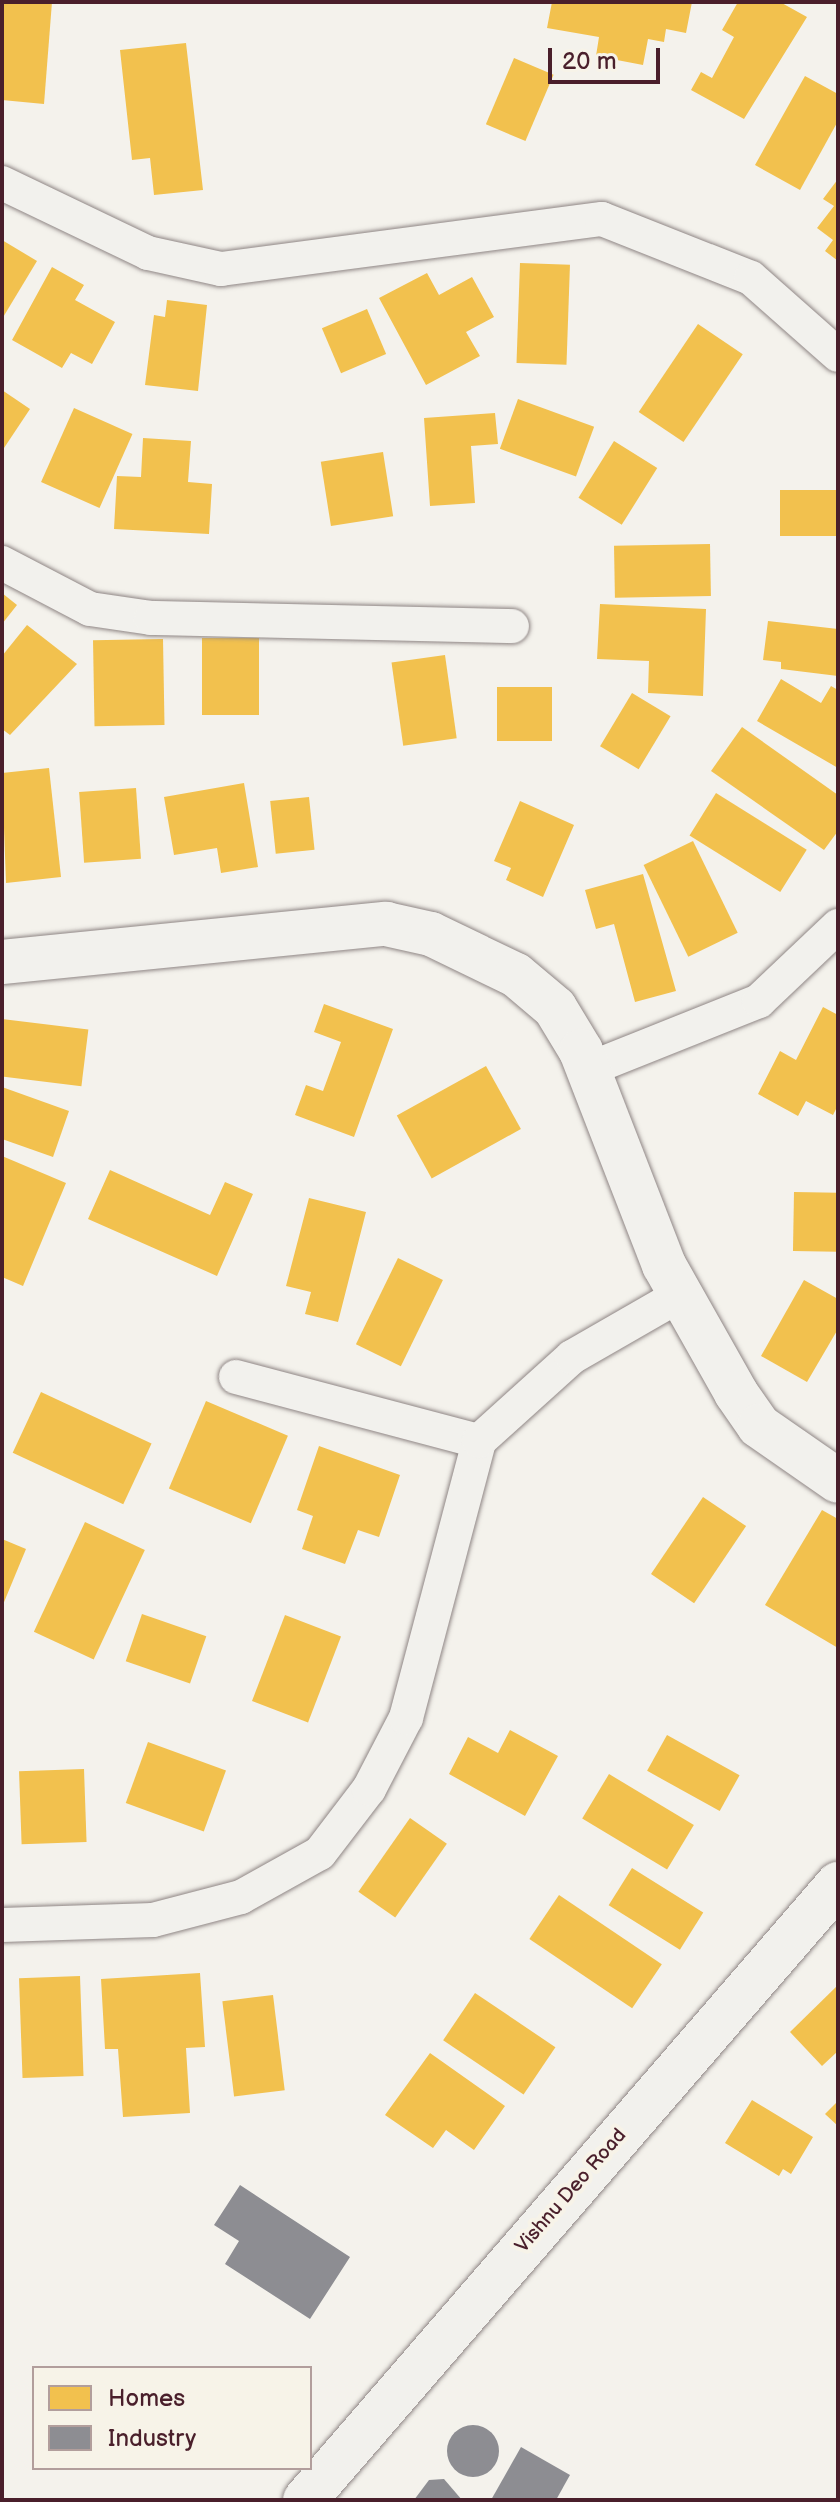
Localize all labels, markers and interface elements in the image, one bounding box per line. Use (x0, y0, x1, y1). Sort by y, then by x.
scale bar (552, 32, 664, 82)
text: 20 m (562, 47, 617, 76)
street label: Vishnu Deo Road (510, 2124, 632, 2258)
legend (32, 2366, 312, 2470)
text: Homes (108, 2384, 185, 2413)
text: Industry (108, 2424, 196, 2453)

